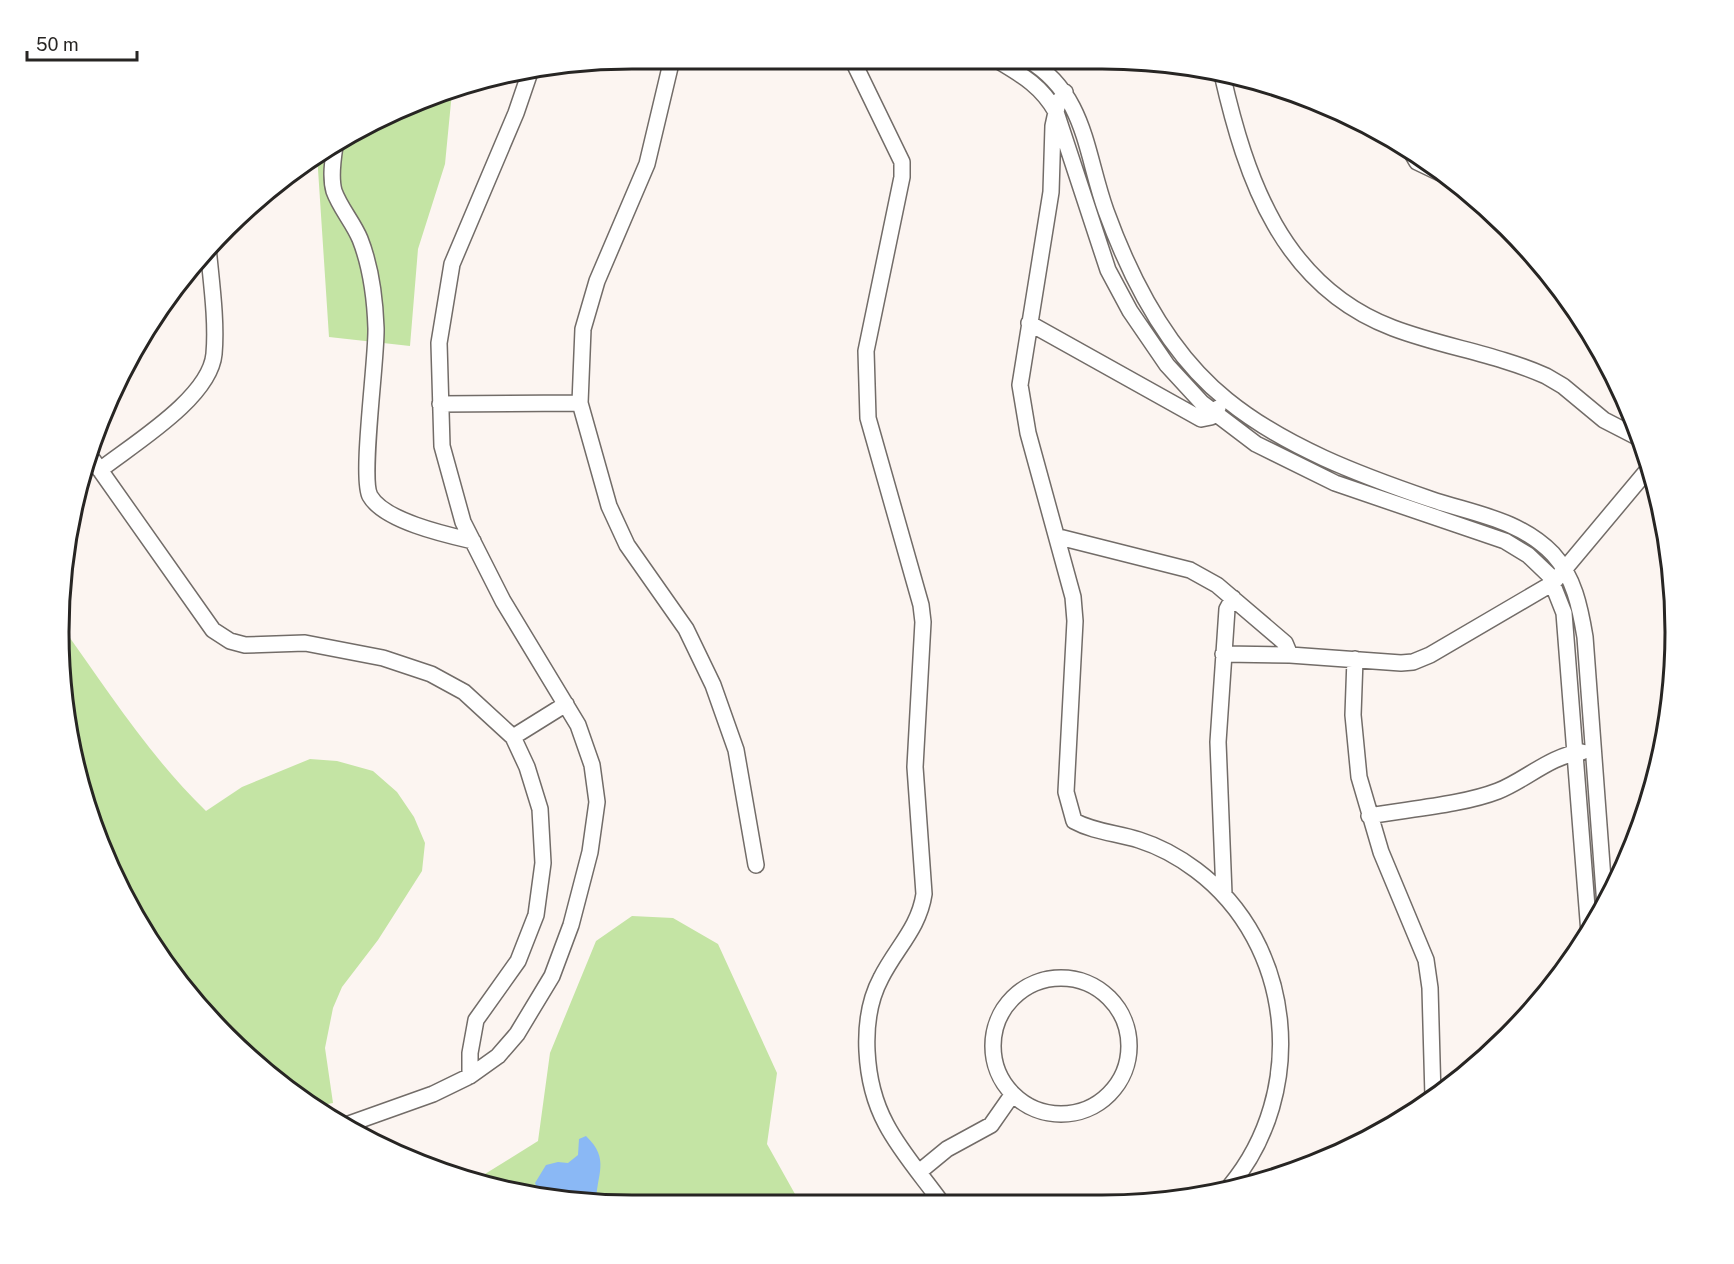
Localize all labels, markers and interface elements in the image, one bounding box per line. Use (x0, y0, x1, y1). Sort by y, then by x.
scale bar (27, 24, 136, 62)
text: 50 m (36, 34, 79, 55)

